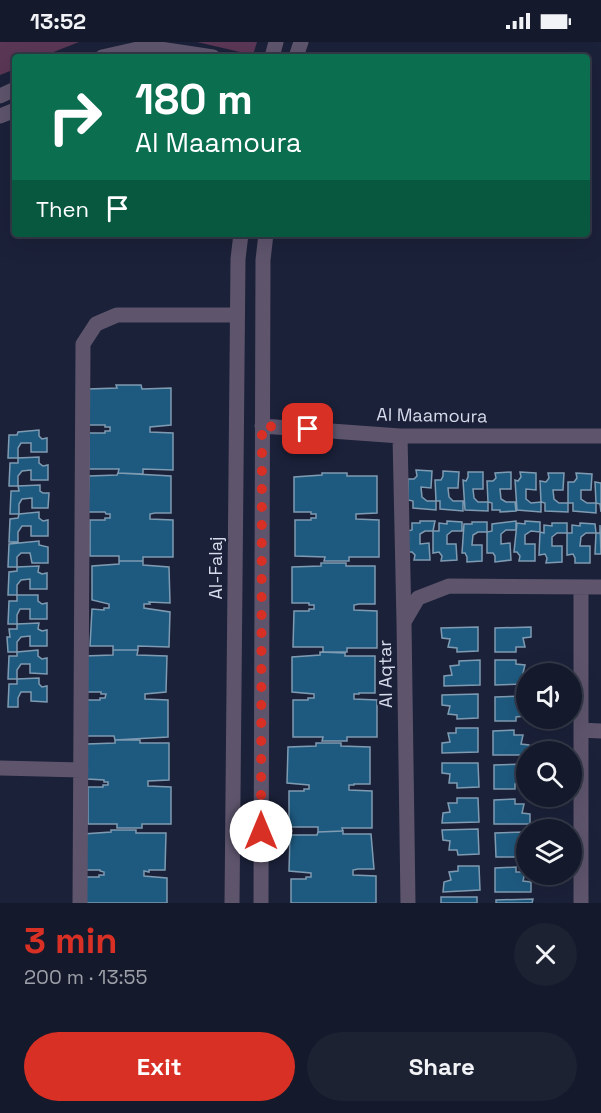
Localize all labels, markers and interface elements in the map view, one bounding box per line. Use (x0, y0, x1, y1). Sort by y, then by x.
text: 13:52 (30, 7, 86, 35)
text: 180 m (135, 73, 253, 126)
icon: right (36, 78, 114, 156)
text: Al Maamoura (135, 125, 302, 160)
icon: arrive (101, 192, 134, 225)
text: Then (36, 195, 89, 223)
pin (282, 403, 333, 454)
street label: Al Maamoura (376, 403, 488, 427)
icon: arrive (291, 412, 324, 445)
street label: Al-Falaj (204, 536, 227, 600)
street label: Al Aqtar (373, 639, 397, 708)
map controls (516, 663, 582, 885)
button: sound (516, 663, 582, 729)
button: search (516, 741, 582, 807)
position arrow (229, 799, 293, 863)
button: layers (516, 819, 582, 885)
text: 3 min (24, 918, 118, 964)
button: close (514, 923, 577, 986)
text: 200 m · 13:55 (24, 964, 148, 990)
button: Exit (24, 1032, 295, 1101)
button: Share (307, 1032, 577, 1101)

